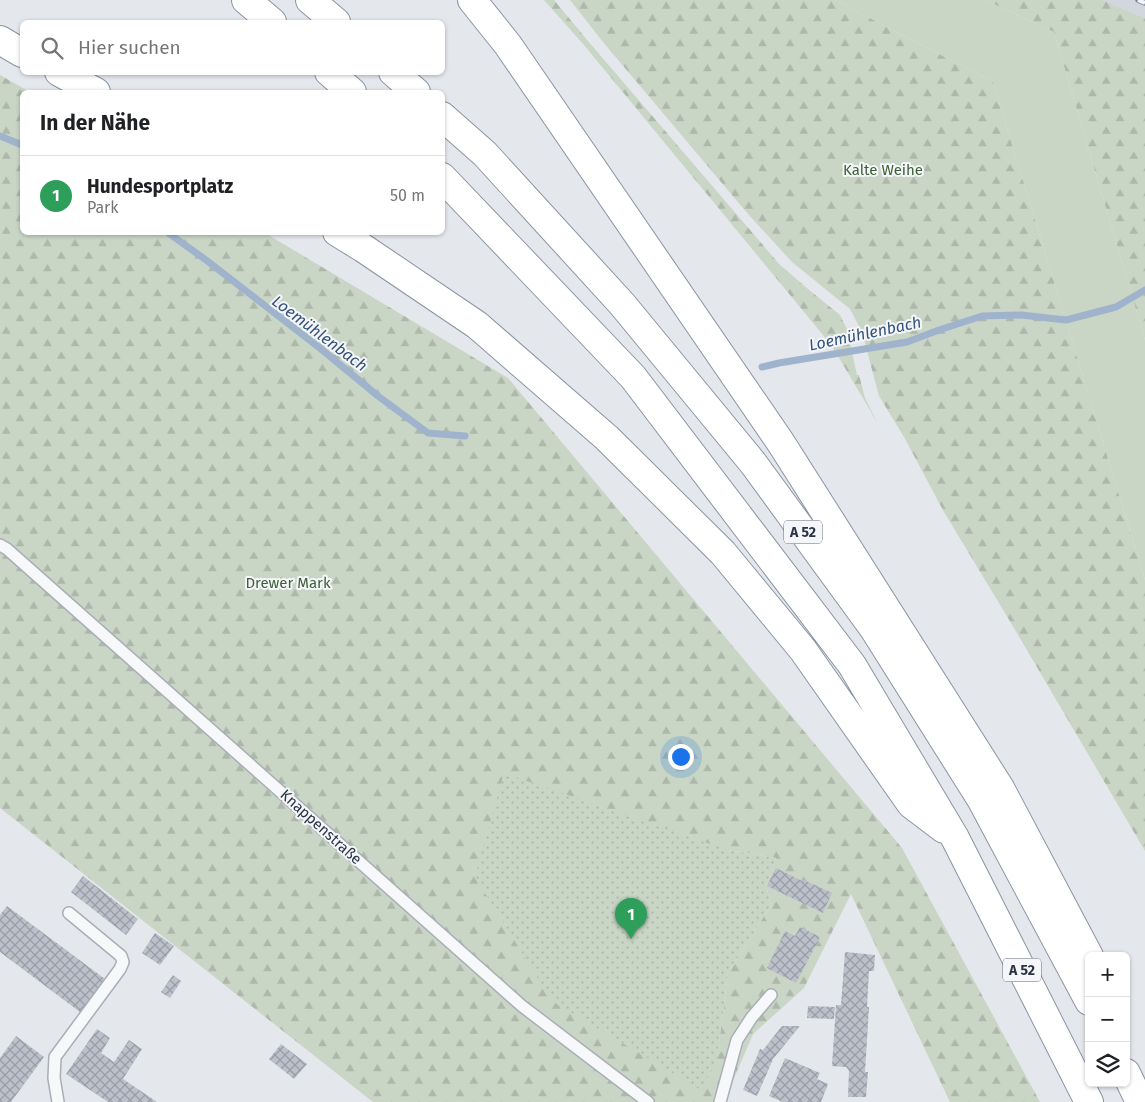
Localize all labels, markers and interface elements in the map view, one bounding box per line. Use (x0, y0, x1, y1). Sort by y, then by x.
search box (20, 20, 445, 75)
icon: search (38, 34, 66, 62)
text: Hier suchen (78, 36, 181, 59)
text: In der Nähe (40, 110, 150, 136)
park label: Kalte Weihe (843, 161, 923, 179)
text: Hundesportplatz (87, 175, 233, 198)
text: 1 (52, 186, 60, 205)
text: 50 m (390, 186, 425, 205)
text: Park (87, 198, 119, 217)
water label: Loemühlenbach (268, 291, 371, 375)
water label: Loemühlenbach (807, 312, 923, 355)
road number: A 52 (784, 520, 822, 544)
park label: Drewer Mark (245, 574, 331, 592)
your location (668, 744, 694, 770)
street label: Knappenstraße (277, 786, 365, 868)
pin: 1 (615, 898, 647, 939)
map controls (1085, 952, 1130, 1087)
button: + (1085, 952, 1130, 997)
road number: A 52 (1003, 958, 1041, 982)
button: − (1085, 997, 1130, 1042)
button: layers (1085, 1042, 1130, 1087)

